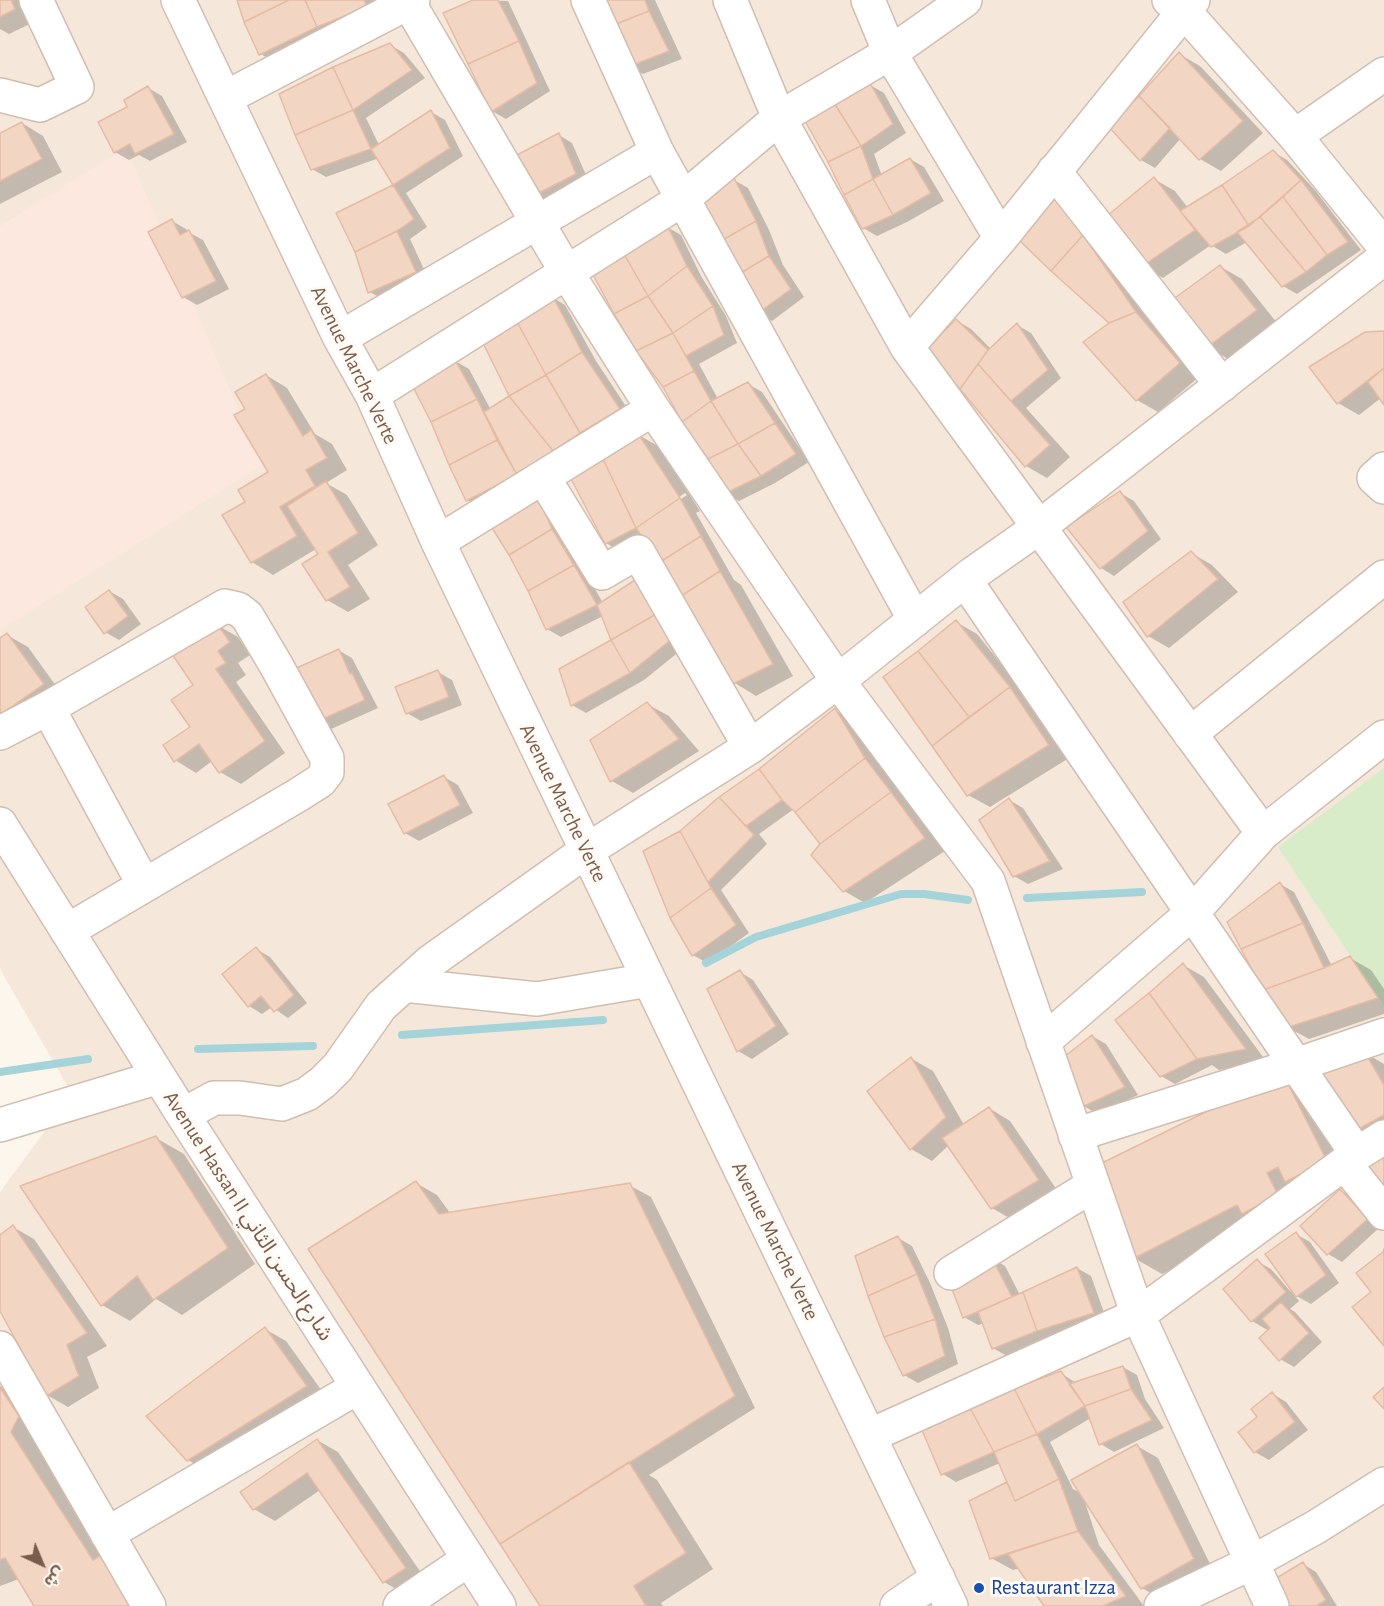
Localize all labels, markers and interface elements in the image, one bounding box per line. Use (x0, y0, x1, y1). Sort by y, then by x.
street label: Avenue Marche Verte (305, 282, 403, 448)
street label: Avenue Marche Verte (514, 720, 612, 886)
street label: Avenue Hassan II شارع الحسن الثاني (158, 1086, 338, 1346)
street label: Avenue Marche Verte (726, 1158, 824, 1324)
north arrow (12, 1534, 72, 1594)
text: ش (41, 1564, 68, 1590)
place label: Restaurant Izza (991, 1575, 1116, 1601)
marker: Restaurant Izza (972, 1581, 986, 1595)

